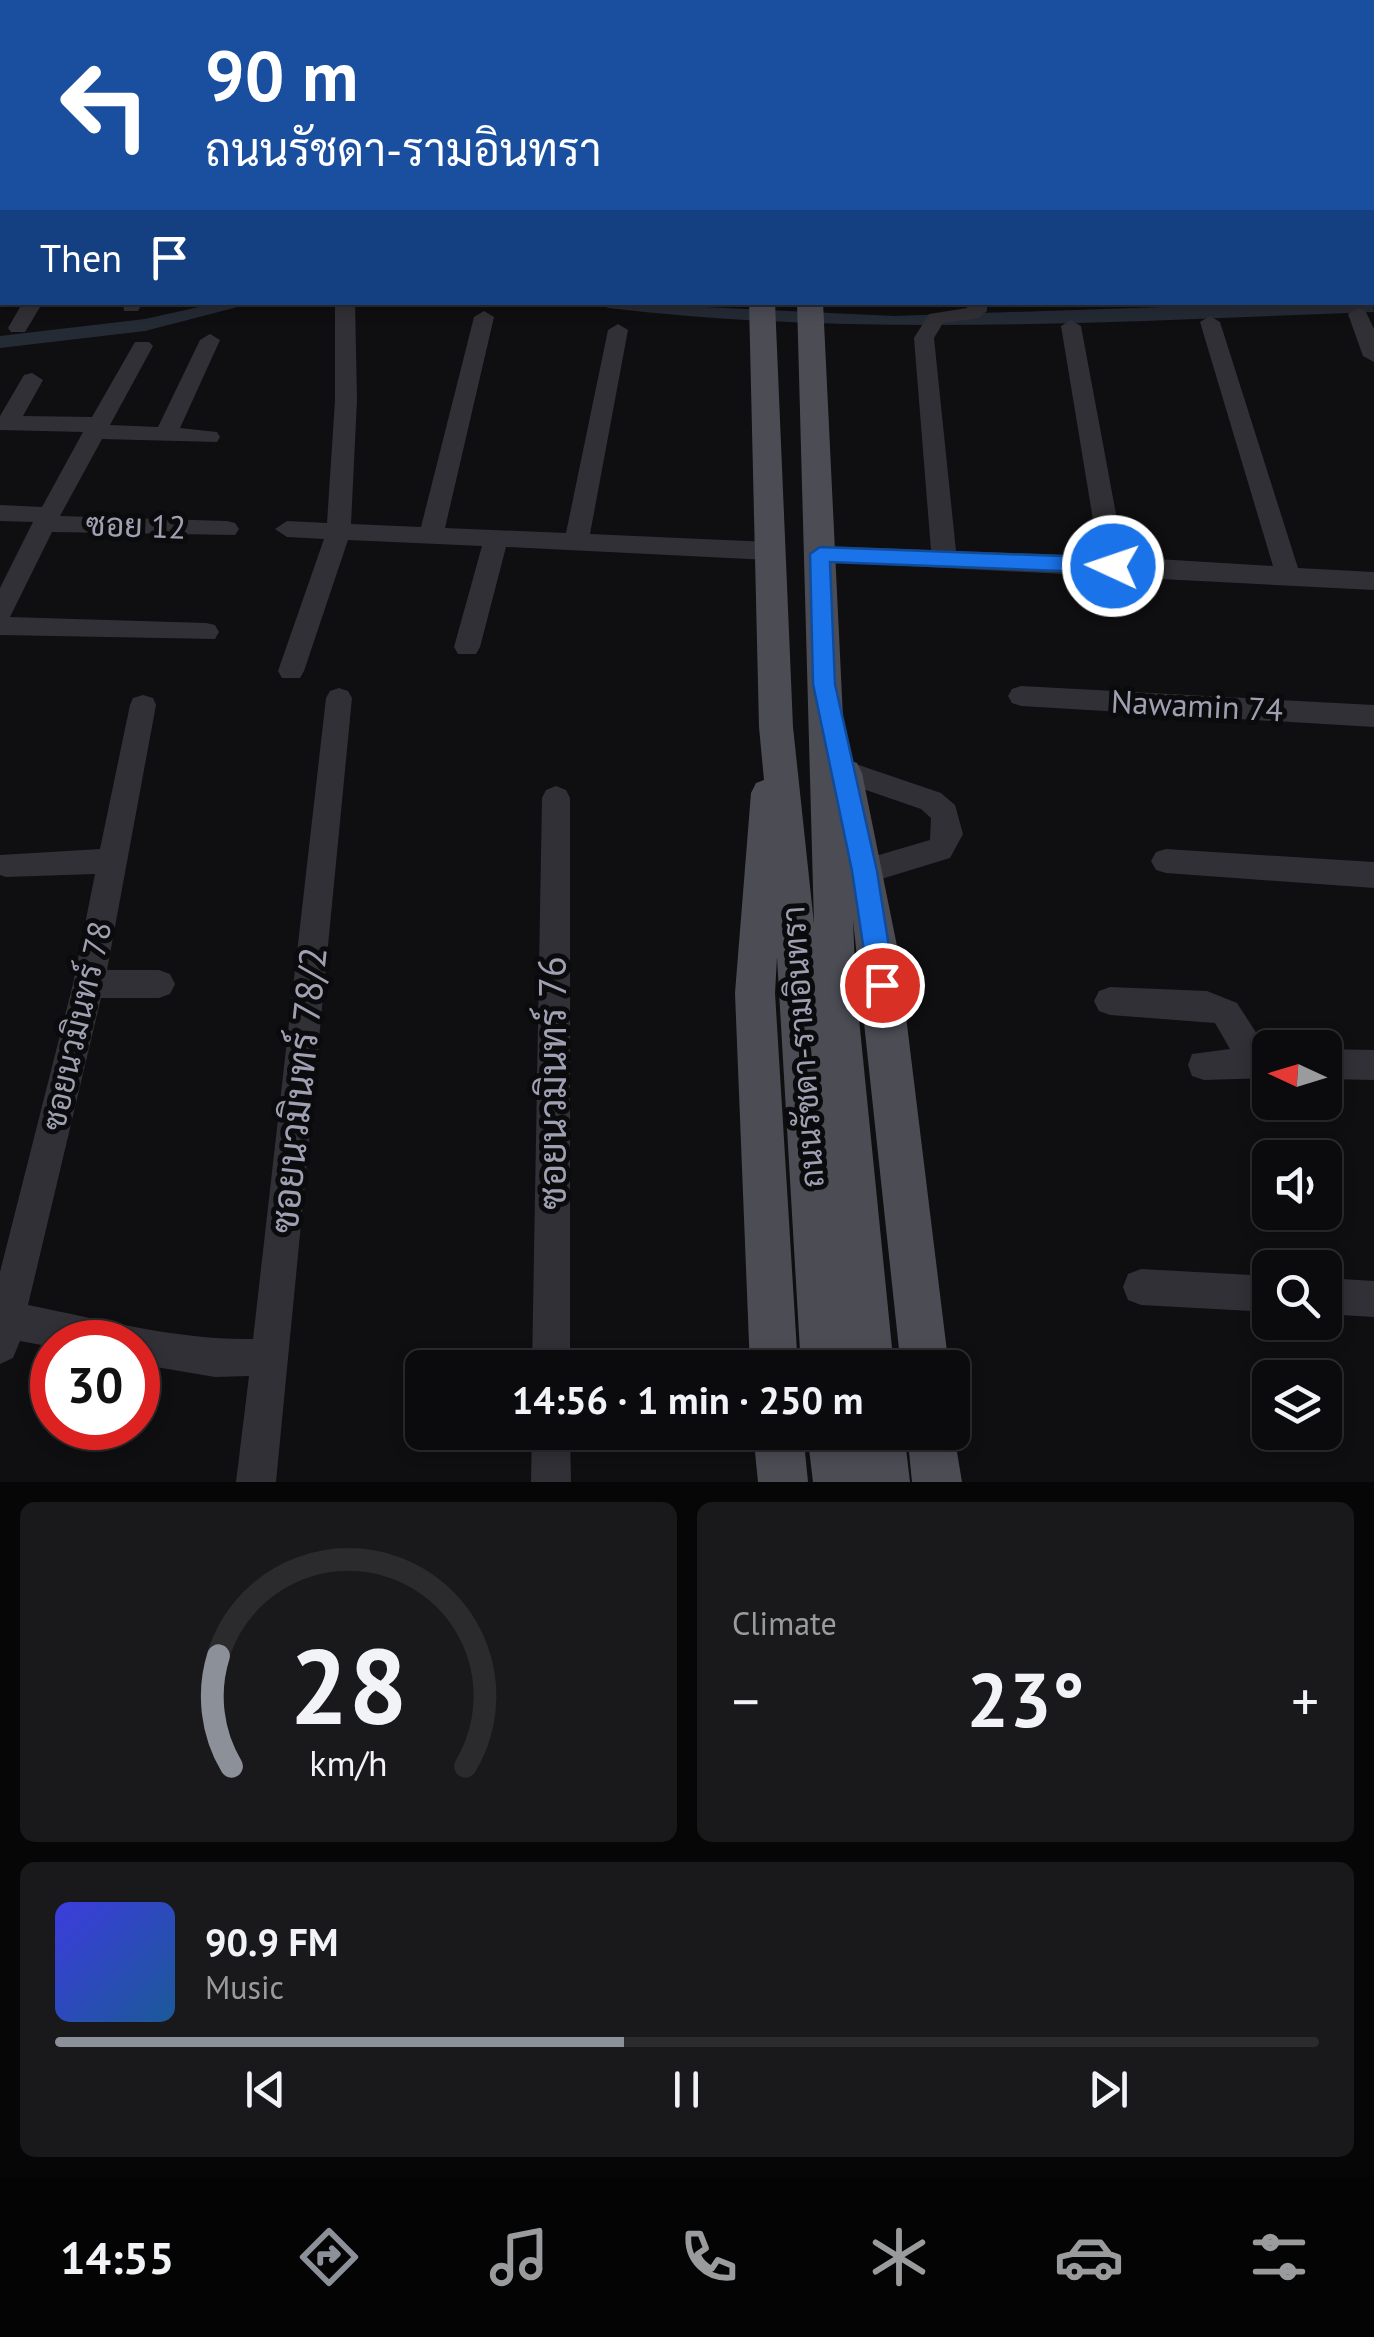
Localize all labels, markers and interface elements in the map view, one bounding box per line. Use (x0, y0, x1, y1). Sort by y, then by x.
text: 90 m (205, 30, 358, 120)
icon: left (40, 40, 170, 170)
text: ถนนรัชดา-รามอินทรา (205, 120, 602, 178)
icon: arrive (142, 230, 197, 285)
text: Then (40, 233, 122, 282)
street label: ซอย 12 (85, 502, 187, 548)
position arrow (1061, 514, 1165, 618)
street label: Nawamin 74 (1110, 680, 1284, 730)
street label: ถนนรัชดา-รามอินทรา (771, 905, 833, 1189)
street label: ซอยนวมินทร์ 78 (32, 917, 121, 1135)
pin (840, 943, 925, 1028)
street label: ซอยนวมินทร์ 78/2 (258, 944, 337, 1235)
street label: ซอยนวมินทร์ 76 (527, 956, 576, 1210)
icon: arrive (855, 958, 910, 1013)
north arrow (1252, 1030, 1342, 1120)
map controls (1252, 1030, 1342, 1450)
button: sound (1252, 1140, 1342, 1230)
button: search (1252, 1250, 1342, 1340)
speed limit sign: 30 (30, 1320, 160, 1450)
button: layers (1252, 1360, 1342, 1450)
text: 14:56 · 1 min · 250 m (512, 1375, 863, 1424)
text: Climate (732, 1602, 837, 1644)
text: 28 (290, 1618, 407, 1753)
text: 23° (967, 1651, 1084, 1748)
text: − (732, 1665, 760, 1736)
text: + (1291, 1665, 1319, 1736)
text: km/h (309, 1740, 388, 1786)
text: 90.9 FM (205, 1917, 338, 1966)
text: Music (205, 1966, 284, 2008)
icon: previous (238, 2062, 293, 2117)
icon: pause (659, 2062, 714, 2117)
icon: next (1081, 2062, 1136, 2117)
icon: directions (294, 2222, 364, 2292)
icon: music (484, 2222, 554, 2292)
icon: phone (674, 2222, 744, 2292)
icon: climate (864, 2222, 934, 2292)
icon: car (1054, 2222, 1124, 2292)
icon: filters (1244, 2222, 1314, 2292)
text: 14:55 (60, 2228, 174, 2286)

